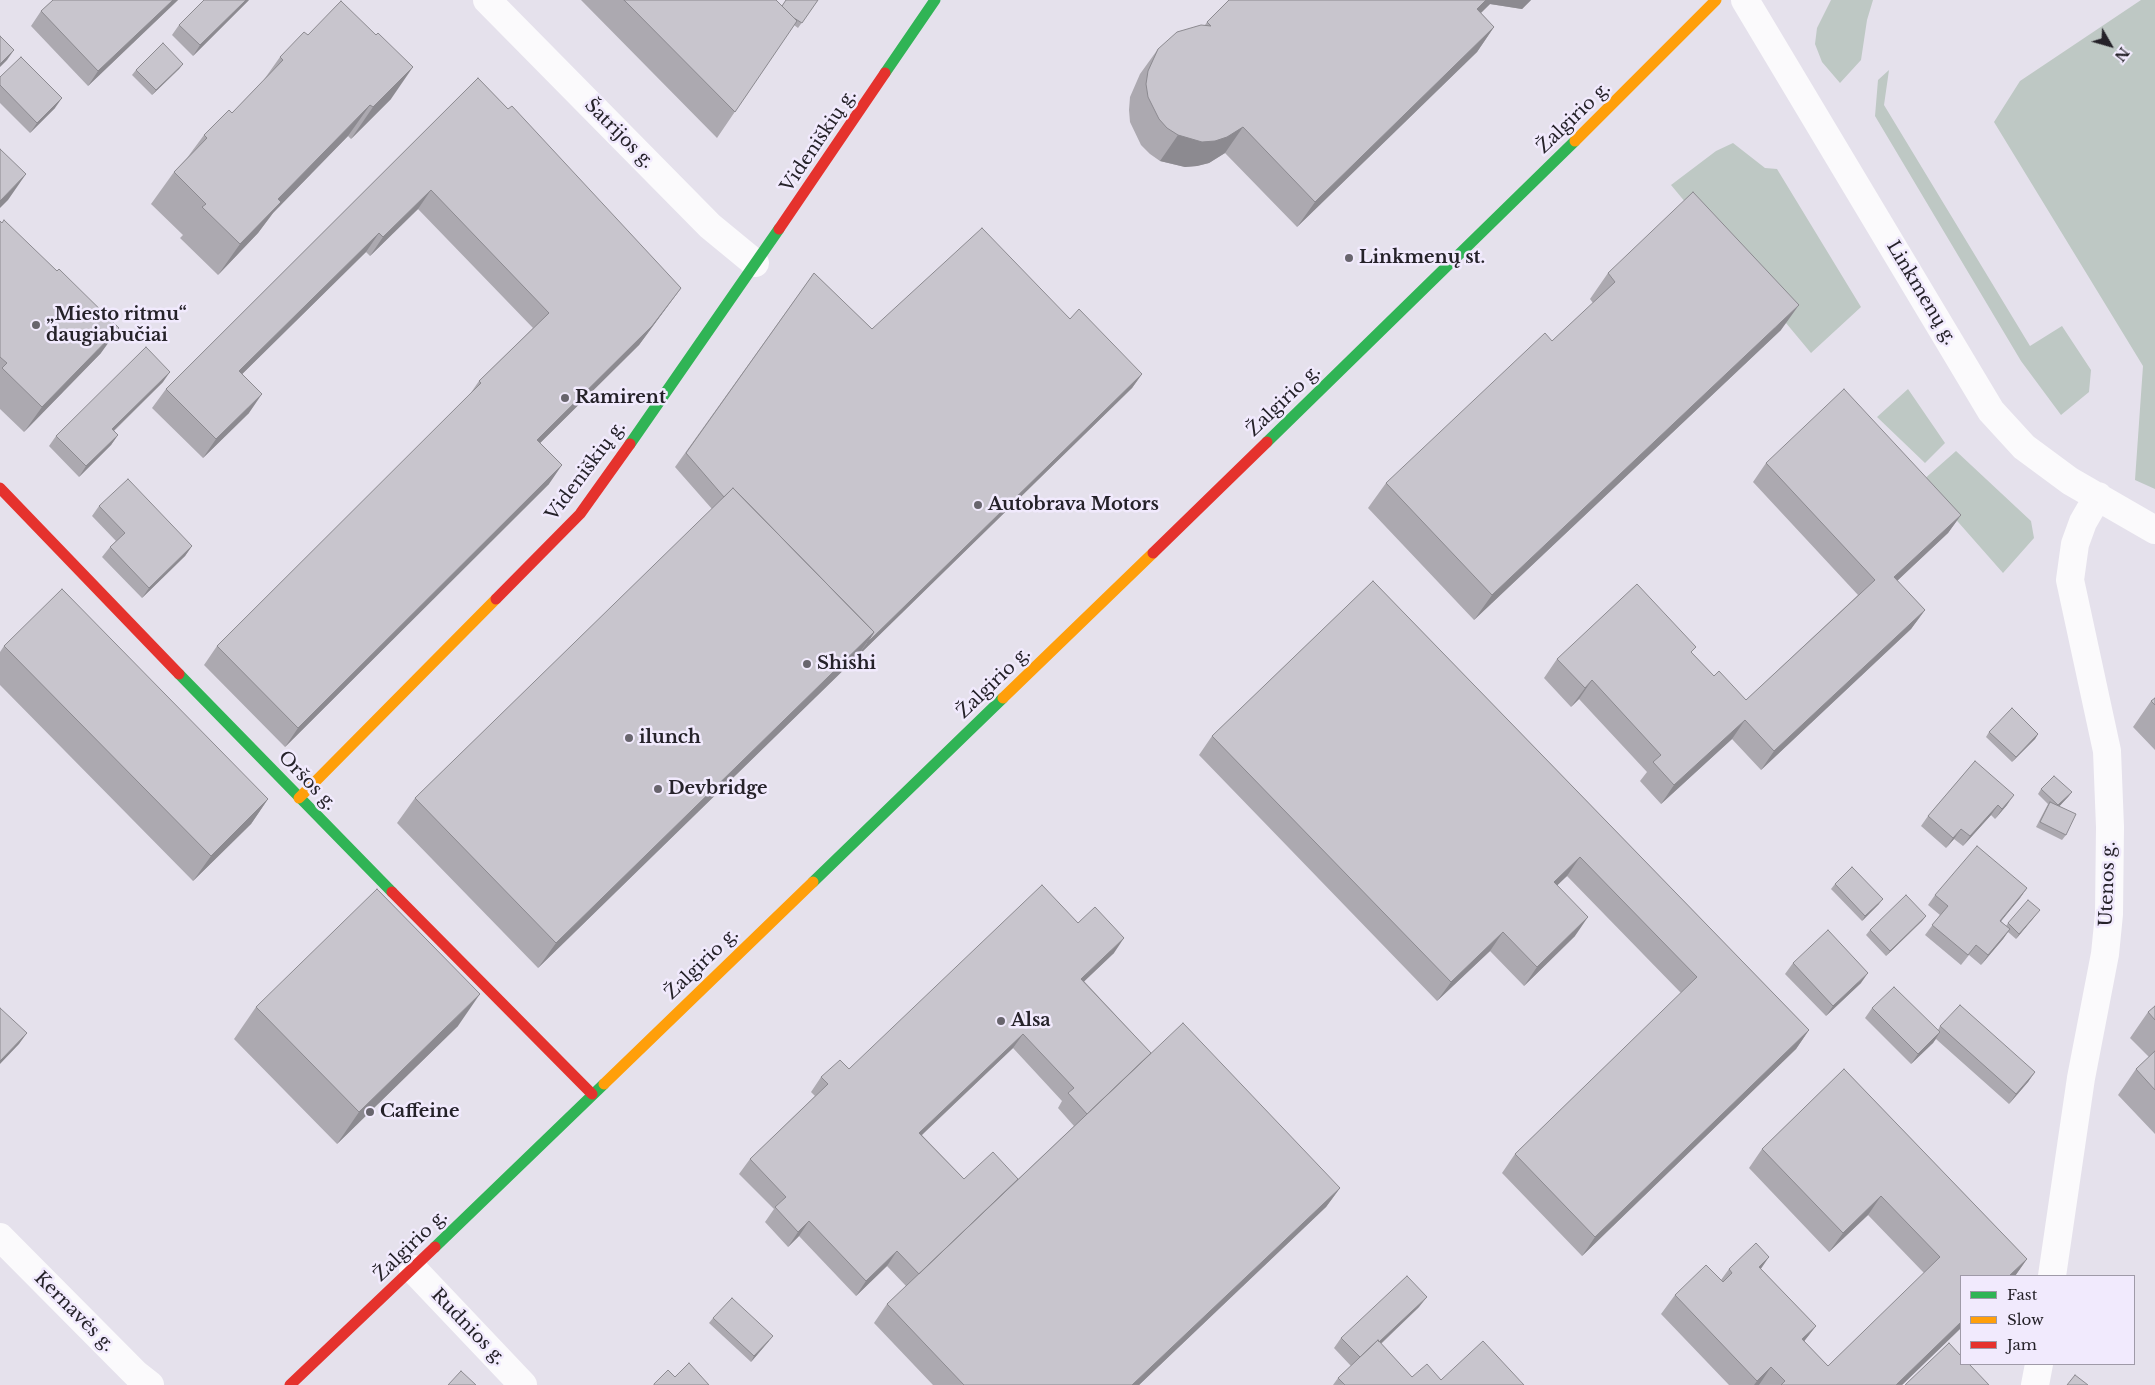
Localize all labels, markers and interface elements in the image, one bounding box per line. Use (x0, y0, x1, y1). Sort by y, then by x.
north arrow (2085, 20, 2135, 70)
text: N (2111, 43, 2133, 65)
street label: Žalgirio g. (1533, 78, 1615, 158)
street label: Videniškių g. (777, 86, 861, 196)
street label: Šatrijos g. (580, 95, 658, 173)
street label: Linkmenų g. (1881, 237, 1961, 349)
place label: Linkmenų st. (1359, 247, 1485, 269)
marker: Linkmenų st. (1343, 252, 1355, 264)
place label: „Miesto ritmu“ daugiabučiai (46, 304, 187, 346)
marker: „Miesto ritmu“ daugiabučiai (30, 319, 42, 331)
street label: Žalgirio g. (1243, 361, 1325, 441)
place label: Ramirent (575, 387, 666, 409)
marker: Ramirent (559, 392, 571, 404)
street label: Videniškių g. (541, 417, 631, 525)
place label: Autobrava Motors (988, 494, 1159, 516)
marker: Autobrava Motors (972, 499, 984, 511)
street label: Žalgirio g. (953, 643, 1035, 723)
place label: Shishi (817, 653, 876, 675)
marker: Shishi (801, 658, 813, 670)
place label: ilunch (639, 727, 701, 749)
marker: ilunch (623, 732, 635, 744)
street label: Oršos g. (273, 747, 341, 815)
place label: Devbridge (668, 778, 768, 800)
marker: Devbridge (652, 783, 664, 795)
street label: Utenos g. (2096, 841, 2120, 927)
street label: Žalgirio g. (661, 924, 743, 1004)
place label: Alsa (1011, 1010, 1051, 1032)
marker: Alsa (995, 1015, 1007, 1027)
place label: Caffeine (380, 1101, 459, 1123)
marker: Caffeine (364, 1106, 376, 1118)
street label: Žalgirio g. (370, 1206, 452, 1286)
street label: Kernavės g. (29, 1267, 119, 1357)
legend (1960, 1275, 2135, 1365)
street label: Rudnios g. (426, 1284, 510, 1370)
text: Fast (2007, 1285, 2037, 1304)
text: Slow (2007, 1310, 2044, 1329)
text: Jam (2007, 1335, 2037, 1354)

